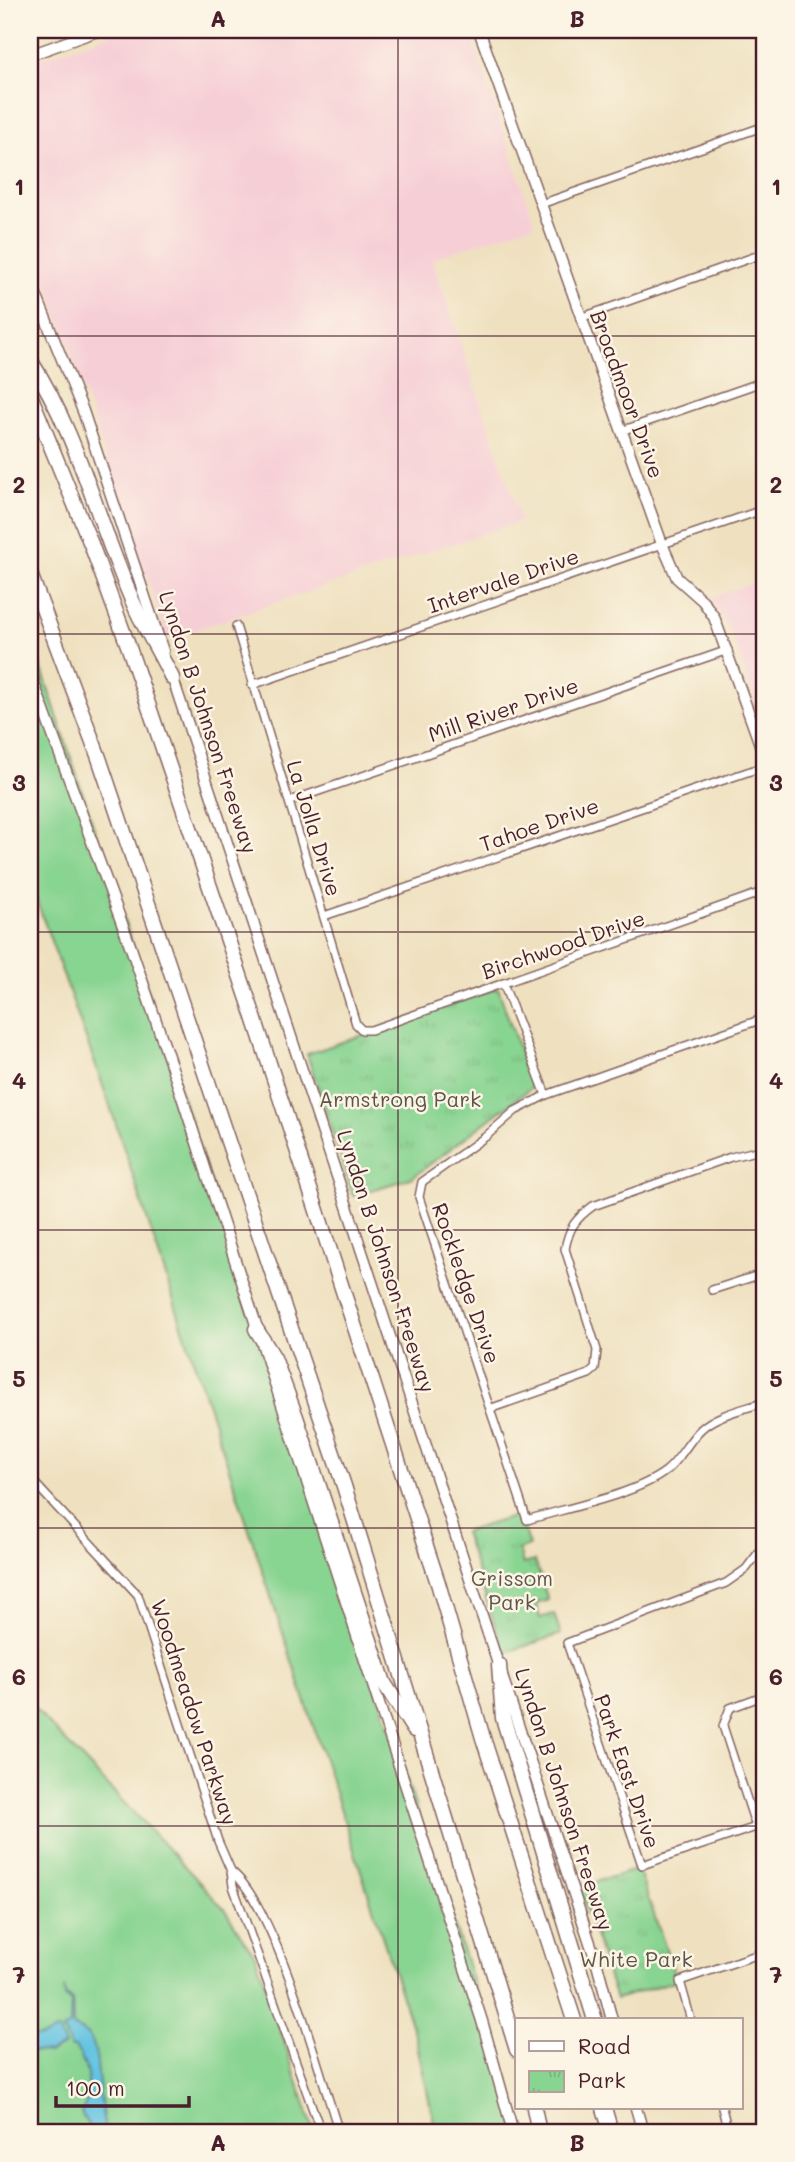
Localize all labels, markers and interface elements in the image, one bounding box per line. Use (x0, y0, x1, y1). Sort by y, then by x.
text: A (210, 3, 226, 33)
text: B (569, 3, 585, 33)
text: 1 (14, 171, 24, 201)
text: 1 (771, 171, 781, 201)
street label: Broadmoor Drive (585, 306, 671, 482)
text: 2 (13, 469, 25, 499)
text: 2 (770, 469, 782, 499)
street label: Intervale Drive (424, 541, 582, 619)
street label: Lyndon B Johnson Freeway (154, 587, 264, 857)
street label: Mill River Drive (424, 671, 582, 747)
street label: La Jolla Drive (282, 757, 348, 899)
text: 3 (12, 767, 26, 797)
text: 3 (769, 767, 783, 797)
street label: Tahoe Drive (476, 791, 602, 857)
street label: Birchwood Drive (478, 903, 648, 985)
text: 4 (12, 1065, 26, 1095)
text: 4 (769, 1065, 783, 1095)
park label: Armstrong Park (319, 1085, 481, 1112)
street label: Lyndon B Johnson Freeway (332, 1126, 442, 1396)
street label: Rockledge Drive (427, 1199, 507, 1367)
text: 5 (12, 1363, 26, 1393)
text: 5 (769, 1363, 783, 1393)
park label: Grissom Park (471, 1564, 553, 1615)
street label: Woodmeadow Parkway (146, 1595, 244, 1829)
text: 6 (12, 1661, 26, 1691)
text: 6 (769, 1661, 783, 1691)
street label: Lyndon B Johnson Freeway (510, 1664, 620, 1934)
street label: Park East Drive (589, 1690, 667, 1852)
park label: White Park (579, 1945, 693, 1972)
text: 7 (13, 1959, 26, 1989)
text: 7 (770, 1959, 783, 1989)
legend (515, 2018, 742, 2110)
text: Road (578, 2032, 630, 2059)
scale bar (56, 2064, 189, 2108)
text: Park (578, 2066, 626, 2093)
text: 100 m (66, 2074, 125, 2101)
text: A (210, 2127, 226, 2157)
text: B (569, 2127, 585, 2157)

